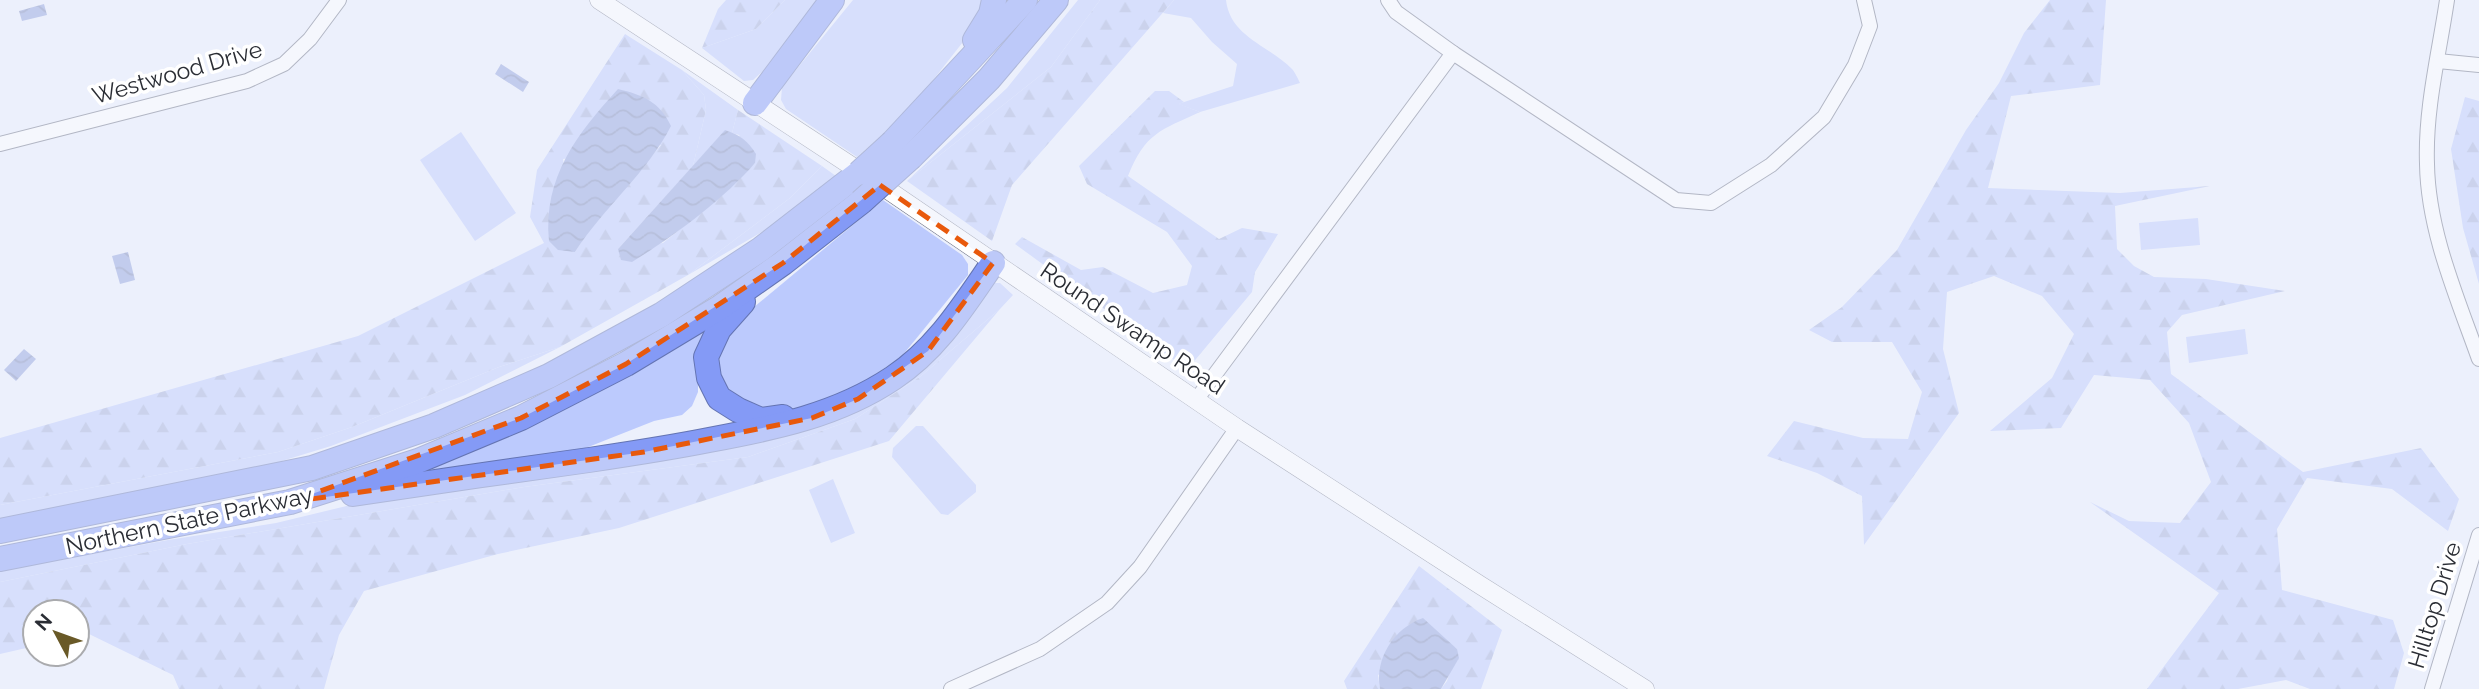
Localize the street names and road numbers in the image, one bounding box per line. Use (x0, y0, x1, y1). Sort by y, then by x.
street label: Westwood Drive (89, 35, 265, 109)
street label: Round Swamp Road (1036, 256, 1230, 400)
street label: Northern State Parkway (63, 481, 315, 559)
street label: Hilltop Drive (2402, 539, 2466, 671)

